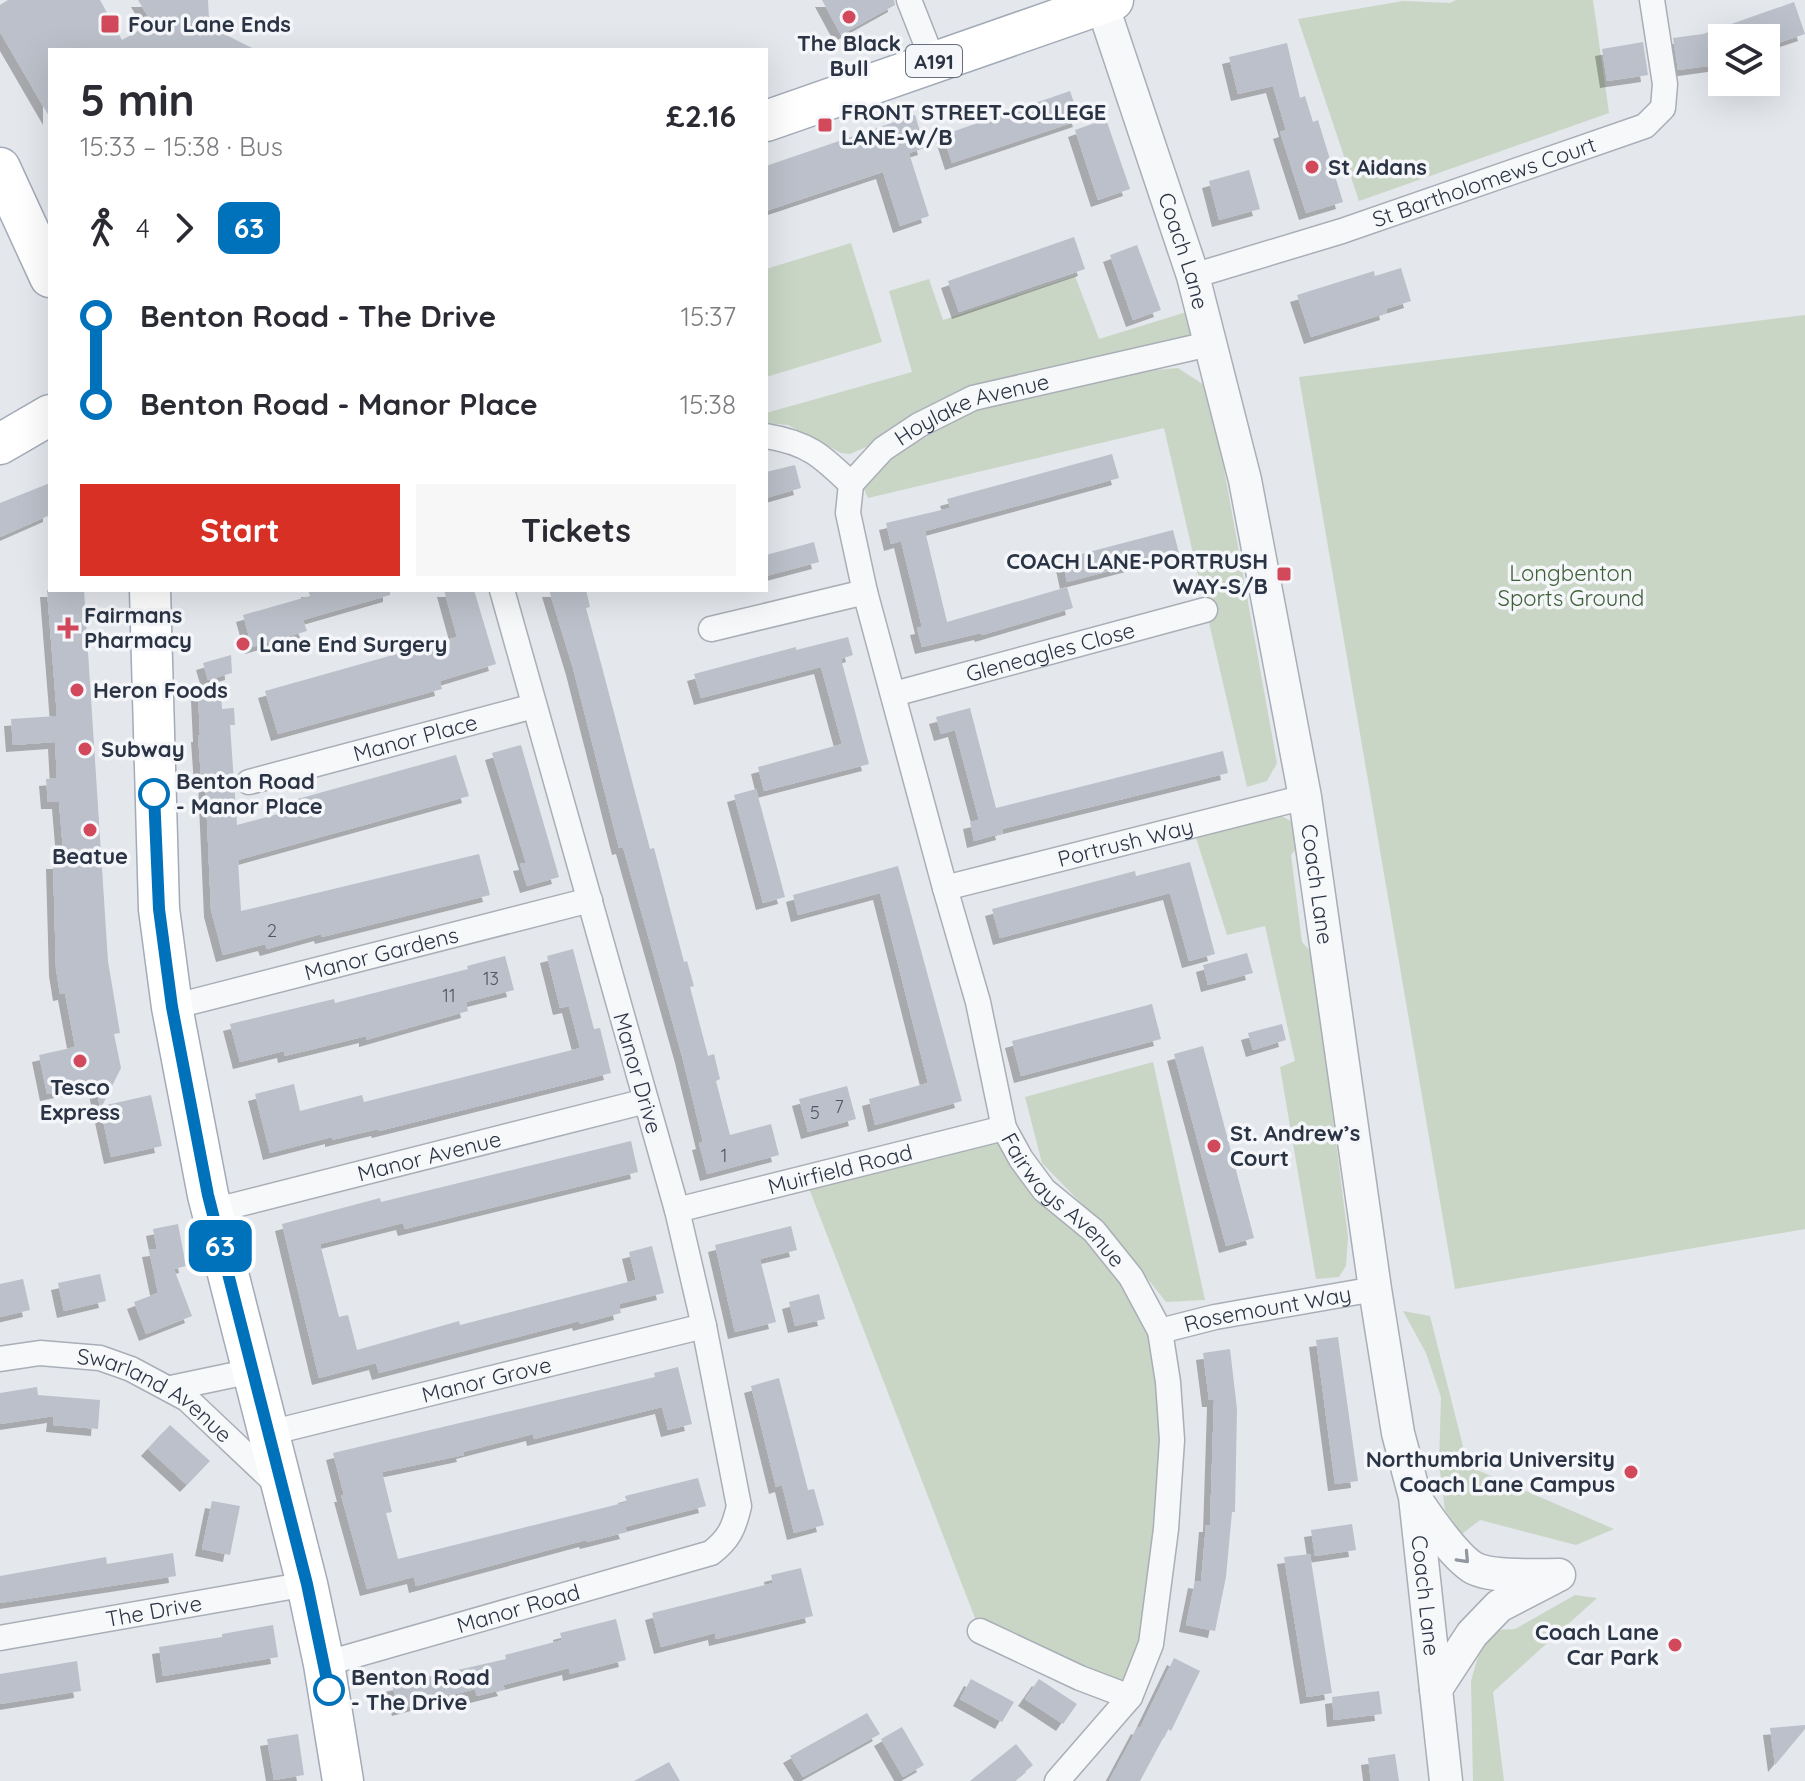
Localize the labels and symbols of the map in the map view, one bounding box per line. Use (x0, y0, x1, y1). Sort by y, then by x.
marker: The Black Bull (840, 8, 858, 26)
place label: Four Lane Ends (128, 10, 291, 38)
marker: Four Lane Ends (99, 13, 121, 35)
place label: The Black Bull (797, 29, 901, 82)
road number: A191 (906, 45, 962, 77)
place label: FRONT STREET-COLLEGE LANE-W/B (841, 98, 1106, 151)
marker: FRONT STREET-COLLEGE LANE-W/B (816, 116, 834, 134)
street label: St Bartholomews Court (1369, 130, 1600, 233)
place label: St Aidans (1328, 153, 1427, 181)
marker: St Aidans (1303, 158, 1321, 176)
street label: Coach Lane (1152, 189, 1215, 312)
street label: Hoylake Avenue (889, 367, 1052, 452)
place label: COACH LANE-PORTRUSH WAY-S/B (1006, 547, 1268, 600)
park label: Longbenton Sports Ground (1498, 559, 1644, 612)
marker: COACH LANE-PORTRUSH WAY-S/B (1275, 565, 1293, 583)
place label: Fairmans Pharmacy (84, 601, 192, 654)
street label: Gleneagles Close (963, 616, 1138, 688)
marker: Fairmans Pharmacy (59, 619, 77, 637)
place label: Lane End Surgery (259, 630, 447, 658)
marker: Lane End Surgery (234, 635, 252, 653)
place label: Heron Foods (93, 676, 228, 704)
marker: Heron Foods (68, 681, 86, 699)
street label: Manor Place (350, 708, 480, 768)
place label: Subway (101, 735, 185, 763)
marker: Subway (76, 740, 94, 758)
place label: Benton Road - Manor Place (176, 767, 323, 820)
marker: Benton Road - Manor Place (139, 779, 169, 809)
street label: Portrush Way (1055, 812, 1196, 873)
marker: Beatue (81, 821, 99, 839)
street label: Coach Lane (1295, 822, 1340, 946)
place label: Beatue (52, 842, 128, 870)
house number: 2 (267, 919, 277, 942)
street label: Manor Gardens (301, 920, 461, 987)
house number: 13 (483, 967, 499, 990)
house number: 11 (442, 984, 456, 1007)
street label: Manor Drive (607, 1009, 669, 1137)
marker: Tesco Express (71, 1052, 89, 1070)
place label: Tesco Express (40, 1073, 120, 1126)
house number: 7 (834, 1095, 844, 1118)
house number: 5 (810, 1101, 820, 1124)
place label: St. Andrew’s Court (1230, 1119, 1360, 1172)
street label: Manor Avenue (354, 1124, 504, 1188)
street label: Fairways Avenue (995, 1128, 1131, 1273)
marker: St. Andrew’s Court (1205, 1137, 1223, 1155)
street label: Muirfield Road (765, 1138, 915, 1201)
house number: 1 (721, 1144, 727, 1167)
line badge: 63 (184, 1220, 256, 1272)
street label: Rosemount Way (1181, 1279, 1353, 1338)
street label: Swarland Avenue (76, 1342, 238, 1449)
street label: Manor Grove (419, 1350, 554, 1409)
place label: Northumbria University Coach Lane Campus (1366, 1445, 1615, 1498)
marker: Northumbria University Coach Lane Campus (1622, 1463, 1640, 1481)
street label: Coach Lane (1405, 1534, 1446, 1657)
one-way arrow (1454, 1548, 1468, 1563)
street label: Manor Road (453, 1577, 583, 1639)
street label: The Drive (103, 1589, 204, 1633)
place label: Coach Lane Car Park (1535, 1618, 1659, 1671)
marker: Coach Lane Car Park (1666, 1636, 1684, 1654)
place label: Benton Road - The Drive (351, 1663, 490, 1716)
marker: Benton Road - The Drive (314, 1675, 344, 1705)

